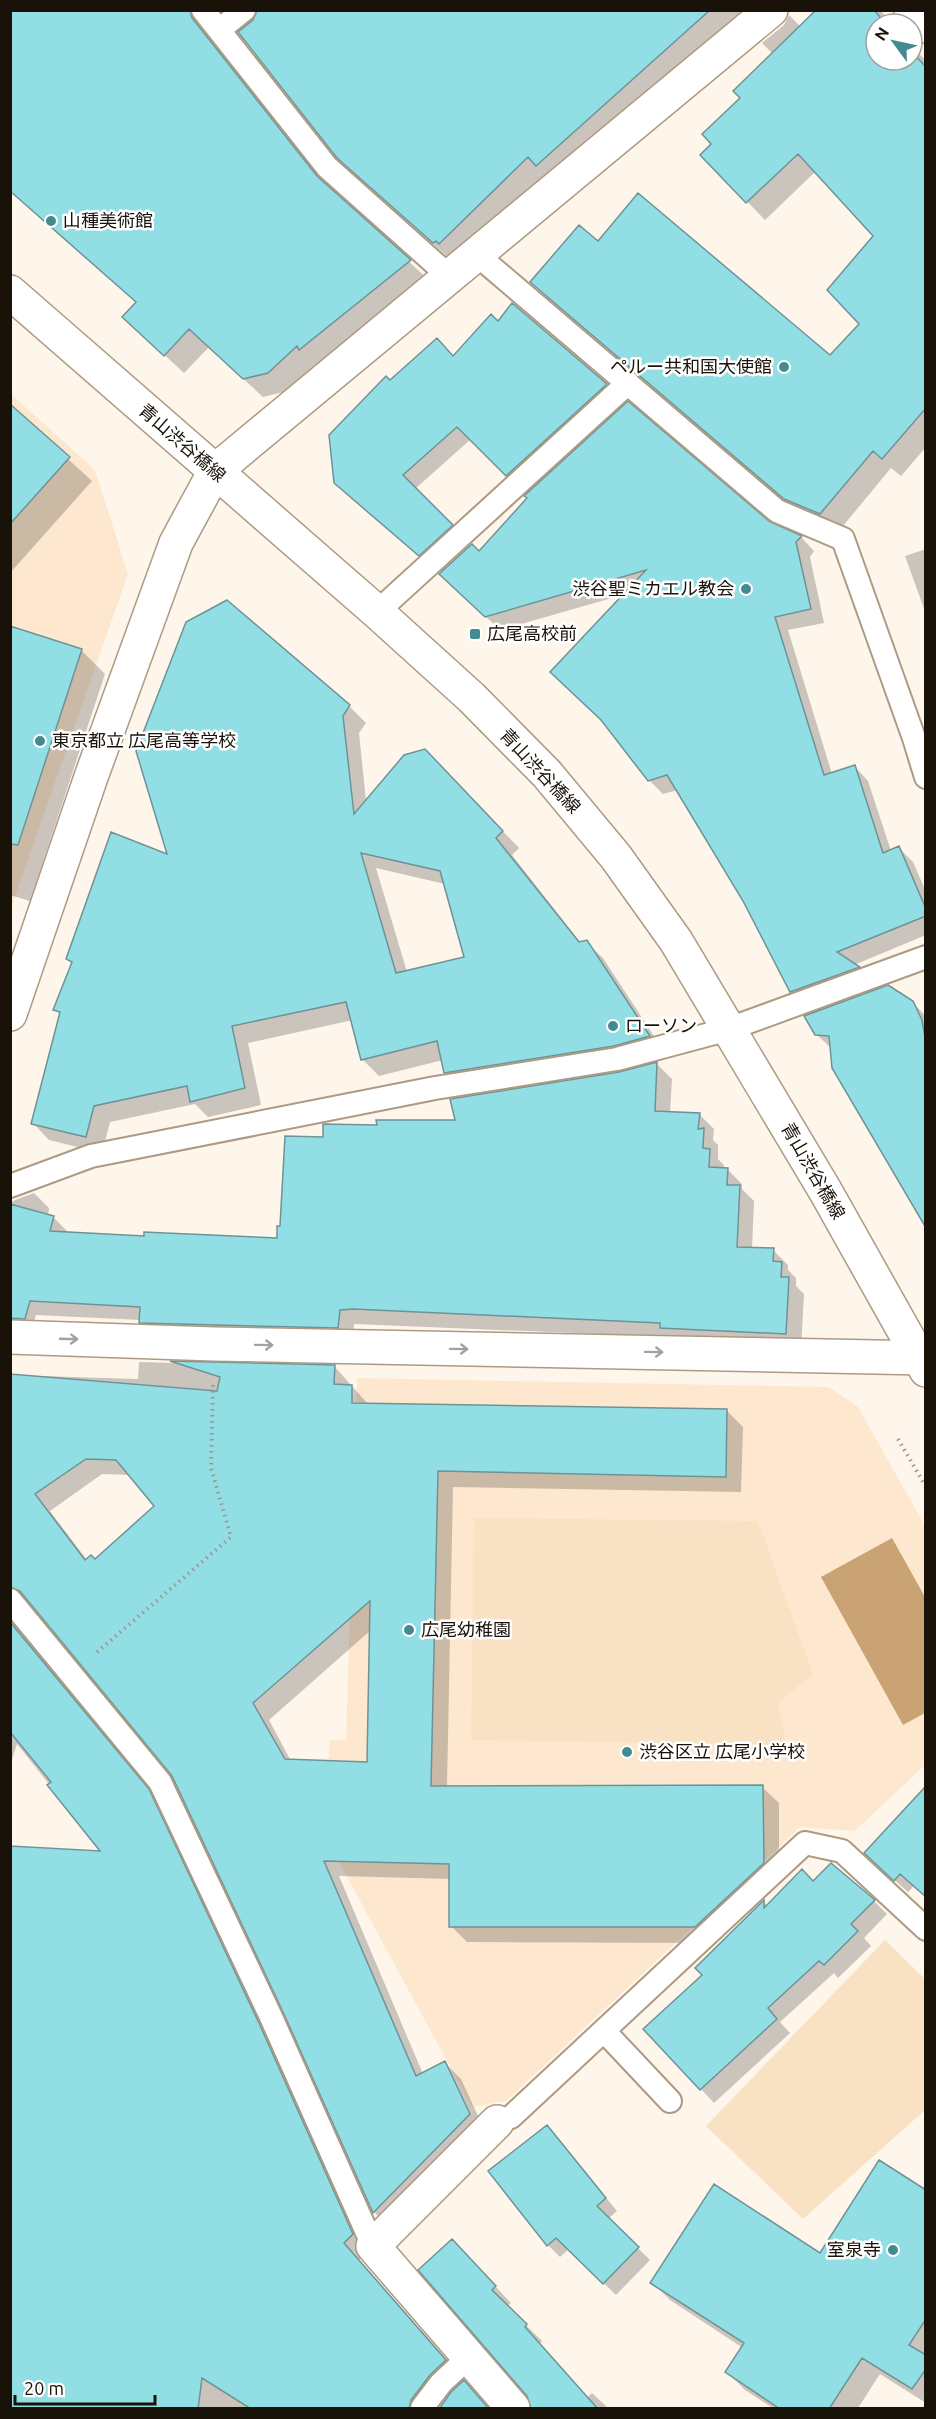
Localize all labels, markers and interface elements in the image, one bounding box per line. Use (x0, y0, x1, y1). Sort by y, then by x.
north arrow (864, 12, 924, 72)
text: N (871, 24, 892, 44)
place label: 山種美術館 (63, 210, 153, 230)
marker: 山種美術館 (44, 214, 58, 228)
place label: ペルー共和国大使館 (610, 356, 772, 376)
marker: ペルー共和国大使館 (777, 360, 791, 374)
street label: 青山渋谷橋線 (135, 399, 230, 485)
place label: 渋谷聖ミカエル教会 (572, 578, 734, 598)
marker: 渋谷聖ミカエル教会 (739, 582, 753, 596)
place label: 広尾高校前 (487, 623, 577, 643)
marker: 広尾高校前 (468, 627, 482, 641)
street label: 青山渋谷橋線 (497, 724, 585, 817)
place label: 東京都立 広尾高等学校 (52, 730, 236, 750)
marker: 東京都立 広尾高等学校 (33, 734, 47, 748)
place label: ローソン (625, 1015, 697, 1035)
marker: ローソン (606, 1019, 620, 1033)
street label: 青山渋谷橋線 (778, 1119, 850, 1222)
one-way arrow (58, 1334, 78, 1345)
one-way arrow (253, 1339, 273, 1351)
one-way arrow (448, 1343, 468, 1354)
one-way arrow (643, 1346, 663, 1358)
place label: 広尾幼稚園 (421, 1619, 511, 1639)
marker: 広尾幼稚園 (402, 1623, 416, 1637)
place label: 渋谷区立 広尾小学校 (639, 1741, 805, 1761)
marker: 渋谷区立 広尾小学校 (620, 1745, 634, 1759)
place label: 室泉寺 (827, 2239, 881, 2259)
marker: 室泉寺 (886, 2243, 900, 2257)
scale bar (15, 2368, 154, 2406)
text: 20 m (24, 2378, 64, 2398)

